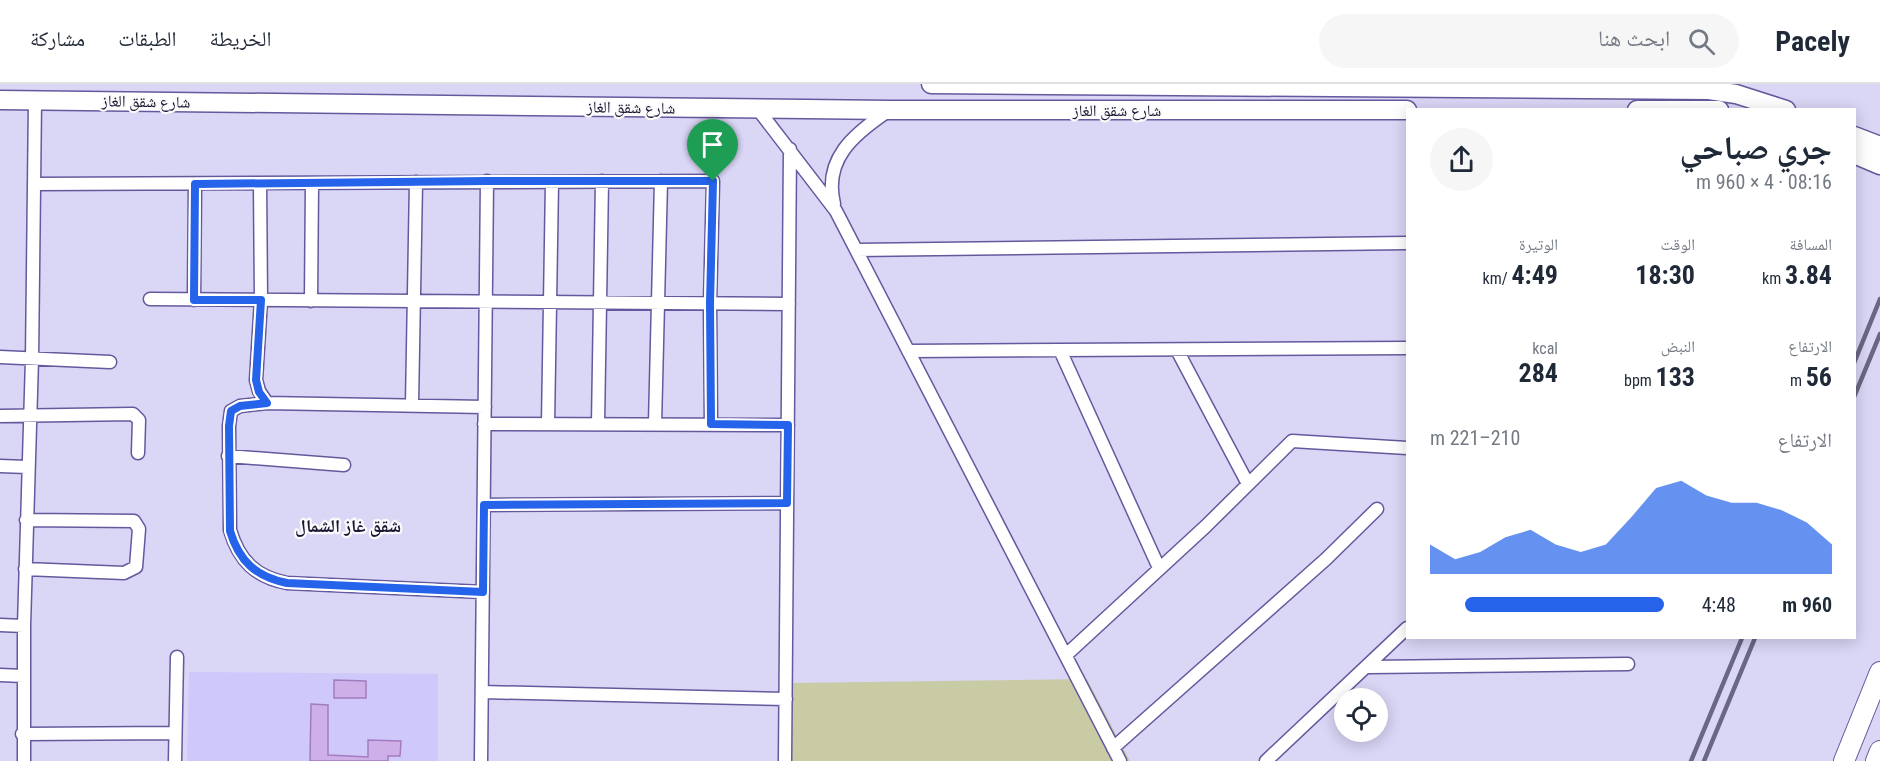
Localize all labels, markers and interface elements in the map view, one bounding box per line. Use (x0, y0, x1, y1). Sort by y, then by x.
search box (1319, 14, 1739, 68)
icon: search (1685, 25, 1718, 58)
text: Pacely (1775, 25, 1850, 58)
text: ابحث هنا (1598, 26, 1670, 51)
text: مشاركة (30, 27, 85, 51)
text: الطبقات (118, 27, 177, 51)
text: الخريطة (210, 27, 271, 51)
street label: شارع شقق الغاز (100, 91, 191, 113)
street label: شارع شقق الغاز (585, 97, 676, 119)
street label: شارع شقق الغاز (1072, 101, 1161, 121)
pin (687, 119, 738, 181)
icon: arrive (696, 128, 729, 161)
button: share (1430, 128, 1493, 191)
text: جري صباحي (1679, 128, 1832, 167)
text: 08:16 · 4 × 960 m (1696, 170, 1832, 194)
text: الوتيرة (1519, 235, 1558, 254)
text: الوقت (1661, 235, 1695, 254)
text: المسافة (1790, 235, 1832, 254)
text: 4:49 (1511, 260, 1558, 290)
text: 18:30 (1635, 260, 1695, 290)
text: 3.84 (1785, 260, 1832, 290)
text: /km (1483, 269, 1511, 288)
text: km (1762, 269, 1785, 288)
text: النبض (1661, 337, 1695, 356)
text: الارتفاع (1788, 337, 1832, 356)
text: kcal (1532, 339, 1558, 358)
text: 284 (1519, 358, 1558, 388)
text: 133 (1656, 362, 1695, 392)
text: 56 (1806, 362, 1832, 392)
text: bpm (1624, 371, 1656, 390)
text: m (1790, 371, 1806, 390)
text: 210–221 m (1430, 426, 1520, 450)
text: الارتفاع (1777, 428, 1832, 452)
district label: شقق غاز الشمال (295, 515, 401, 537)
text: 4:48 (1702, 593, 1736, 617)
text: 960 m (1782, 593, 1832, 617)
map controls (1334, 688, 1388, 742)
button: locate (1334, 688, 1388, 742)

